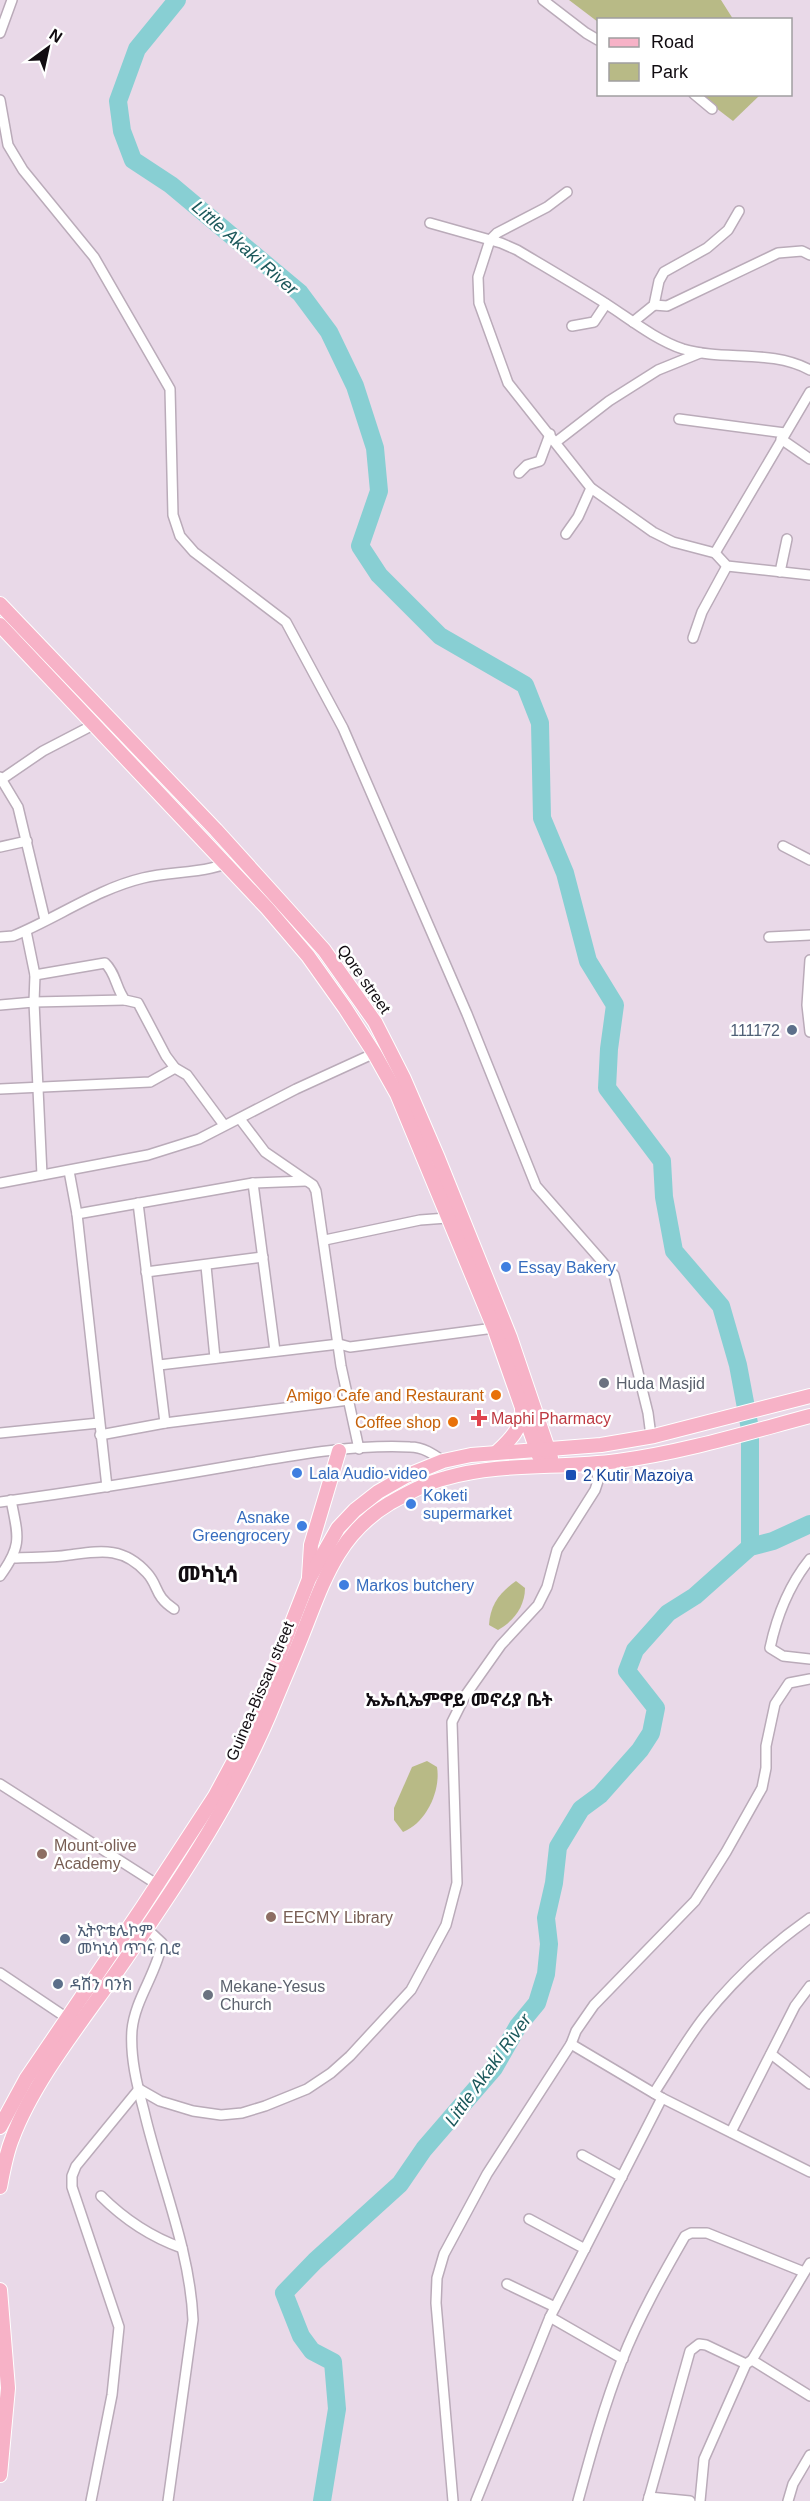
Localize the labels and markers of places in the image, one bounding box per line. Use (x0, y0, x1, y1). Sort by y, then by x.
place label: 111172 (730, 1022, 780, 1039)
marker: 111172 (785, 1023, 799, 1037)
place label: Essay Bakery (518, 1259, 616, 1276)
marker: Essay Bakery (499, 1260, 513, 1274)
place label: Huda Masjid (616, 1375, 705, 1392)
marker: Huda Masjid (597, 1376, 611, 1390)
place label: Amigo Cafe and Restaurant (287, 1387, 485, 1404)
marker: Amigo Cafe and Restaurant (489, 1388, 503, 1402)
place label: Maphi Pharmacy (491, 1410, 611, 1427)
marker: Maphi Pharmacy (472, 1411, 486, 1425)
place label: Coffee shop (355, 1414, 441, 1431)
marker: Coffee shop (446, 1415, 460, 1429)
place label: Lala Audio-video (309, 1465, 427, 1482)
marker: Lala Audio-video (290, 1466, 304, 1480)
place label: 2 Kutir Mazoiya (583, 1467, 693, 1484)
marker: 2 Kutir Mazoiya (564, 1468, 578, 1482)
place label: Koketi supermarket (423, 1487, 512, 1522)
marker: Koketi supermarket (404, 1497, 418, 1511)
place label: Asnake Greengrocery (192, 1509, 290, 1544)
marker: Asnake Greengrocery (295, 1519, 309, 1533)
place label: Markos butchery (356, 1577, 474, 1594)
marker: Markos butchery (337, 1578, 351, 1592)
place label: Mount-olive Academy (54, 1837, 137, 1872)
marker: Mount-olive Academy (35, 1847, 49, 1861)
place label: EECMY Library (283, 1909, 393, 1926)
marker: EECMY Library (264, 1910, 278, 1924)
place label: ኢትዮቴሌኮም መካኒሳ ጥገና ቢሮ (77, 1922, 181, 1957)
marker: ኢትዮቴሌኮም መካኒሳ ጥገና ቢሮ (58, 1932, 72, 1946)
place label: ዳሽን ባንክ (70, 1976, 132, 1993)
marker: ዳሽን ባንክ (51, 1977, 65, 1991)
place label: Mekane-Yesus Church (220, 1978, 325, 2013)
marker: Mekane-Yesus Church (201, 1988, 215, 2002)

